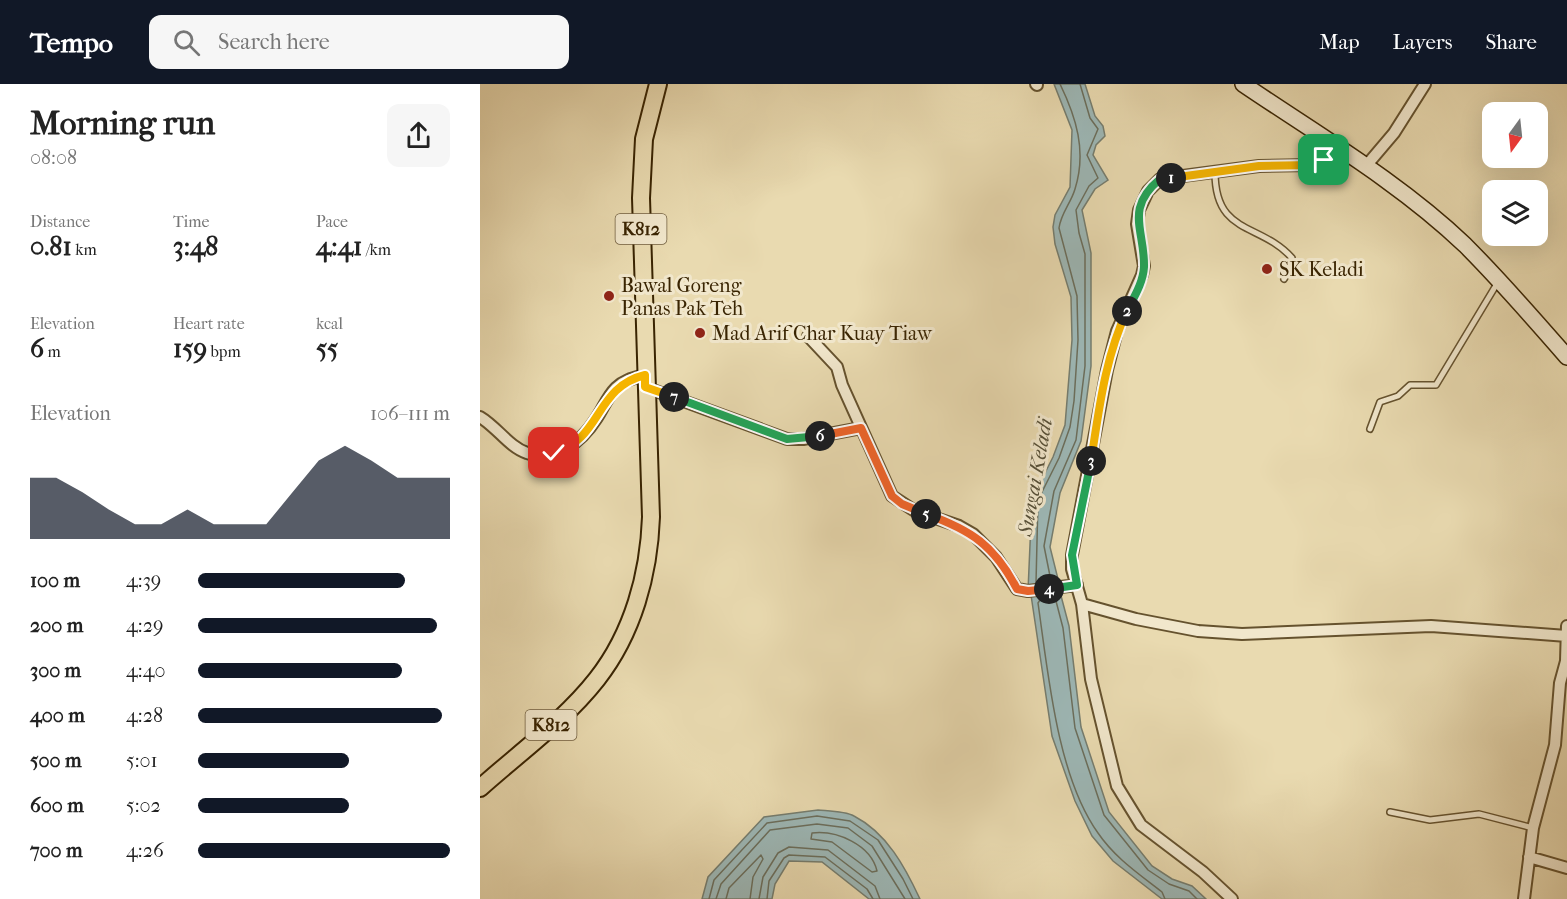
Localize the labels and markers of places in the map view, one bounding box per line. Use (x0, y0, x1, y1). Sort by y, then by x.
pin (1298, 134, 1349, 185)
pin: 1 (1156, 163, 1186, 193)
place label: SK Keladi (1279, 258, 1364, 281)
marker: SK Keladi (1260, 262, 1274, 276)
place label: Bawal Goreng Panas Pak Teh (621, 274, 744, 320)
marker: Bawal Goreng Panas Pak Teh (602, 289, 616, 303)
pin: 2 (1112, 296, 1142, 326)
place label: Mad Arif Char Kuay Tiaw (712, 322, 933, 345)
marker: Mad Arif Char Kuay Tiaw (693, 326, 707, 340)
pin: 7 (659, 382, 689, 412)
pin: 6 (805, 421, 835, 451)
pin (528, 427, 579, 478)
pin: 3 (1076, 446, 1106, 476)
pin: 5 (911, 499, 941, 529)
pin: 4 (1034, 574, 1064, 604)

